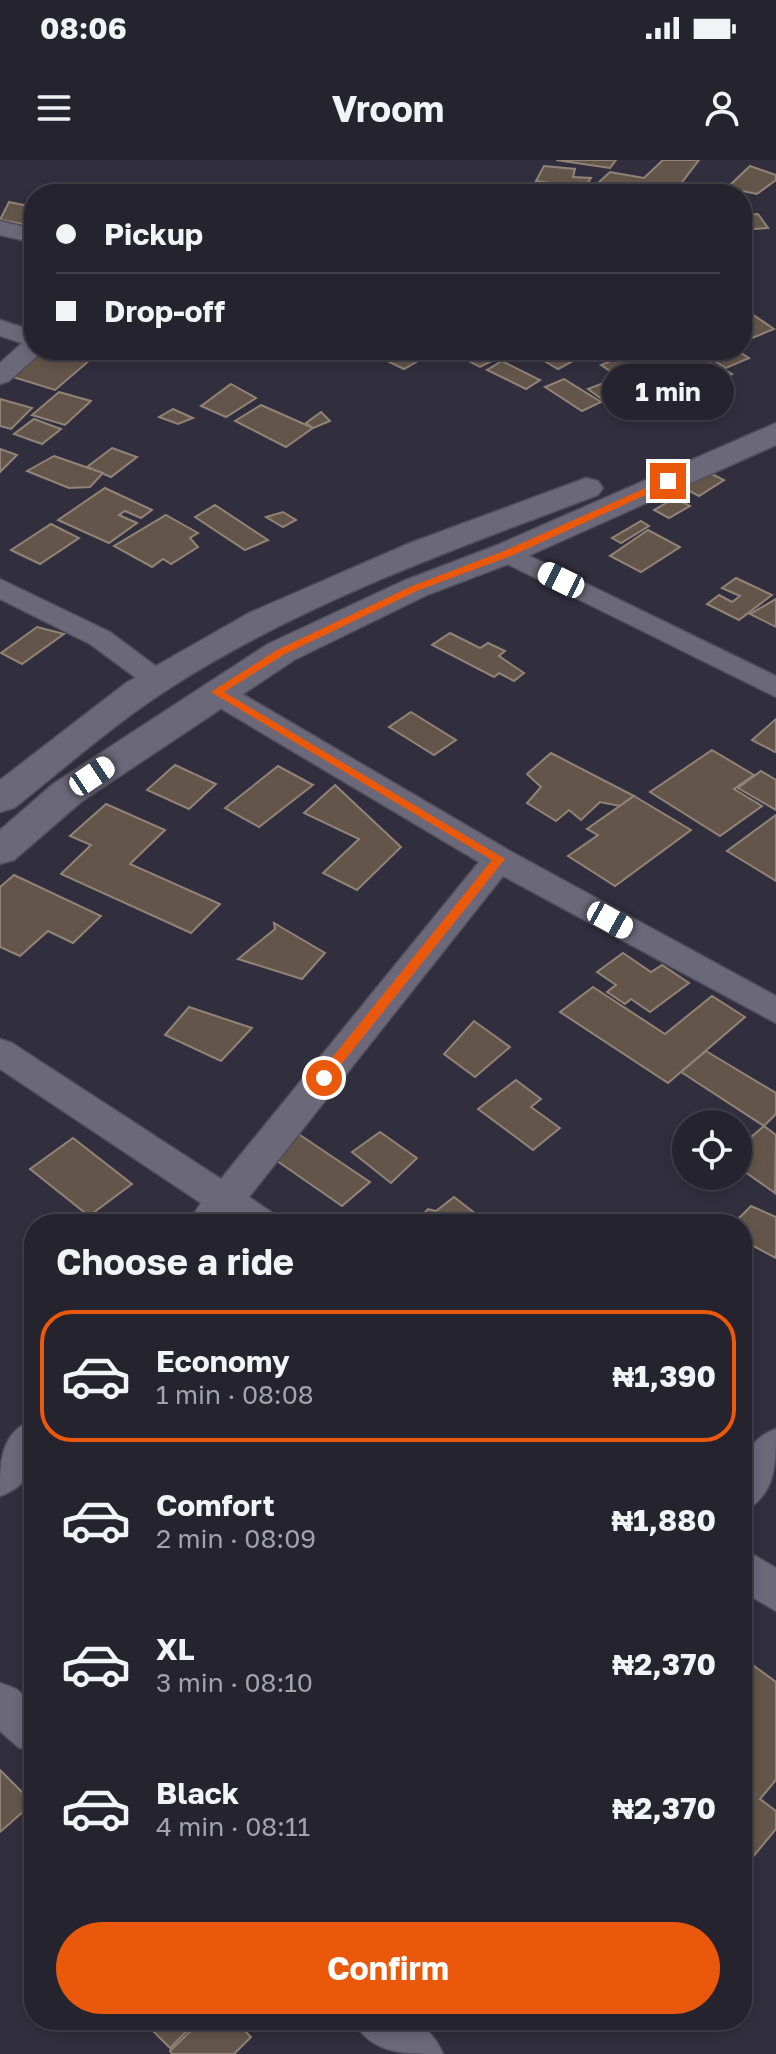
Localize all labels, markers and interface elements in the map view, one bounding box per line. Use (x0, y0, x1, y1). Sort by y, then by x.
text: 08:06 (40, 10, 127, 46)
icon: menu (32, 86, 76, 130)
icon: person (700, 86, 744, 130)
text: Vroom (332, 87, 444, 130)
text: Pickup (104, 216, 203, 252)
text: Drop-off (104, 293, 225, 329)
callout: 1 min (602, 365, 734, 421)
text: 1 min (635, 376, 701, 407)
route end (650, 463, 686, 499)
car (534, 559, 588, 601)
car (65, 753, 119, 799)
car (583, 898, 637, 942)
route start (306, 1060, 342, 1096)
map controls (672, 1110, 752, 1190)
button: locate (672, 1110, 752, 1190)
text: Choose a ride (56, 1240, 294, 1283)
icon: car (60, 1340, 132, 1412)
text: Economy (156, 1343, 290, 1379)
text: ₦1,390 (612, 1358, 716, 1394)
text: 1 min · 08:08 (156, 1379, 314, 1410)
icon: car (60, 1484, 132, 1556)
text: Comfort (156, 1487, 275, 1523)
text: ₦1,880 (611, 1502, 716, 1538)
text: 2 min · 08:09 (156, 1523, 316, 1554)
icon: car (60, 1628, 132, 1700)
text: XL (156, 1631, 195, 1667)
text: ₦2,370 (612, 1646, 716, 1682)
text: 3 min · 08:10 (156, 1667, 313, 1698)
icon: car (60, 1772, 132, 1844)
text: Black (156, 1775, 239, 1811)
text: ₦2,370 (612, 1790, 716, 1826)
text: 4 min · 08:11 (156, 1811, 310, 1842)
button: Confirm (56, 1922, 720, 2014)

